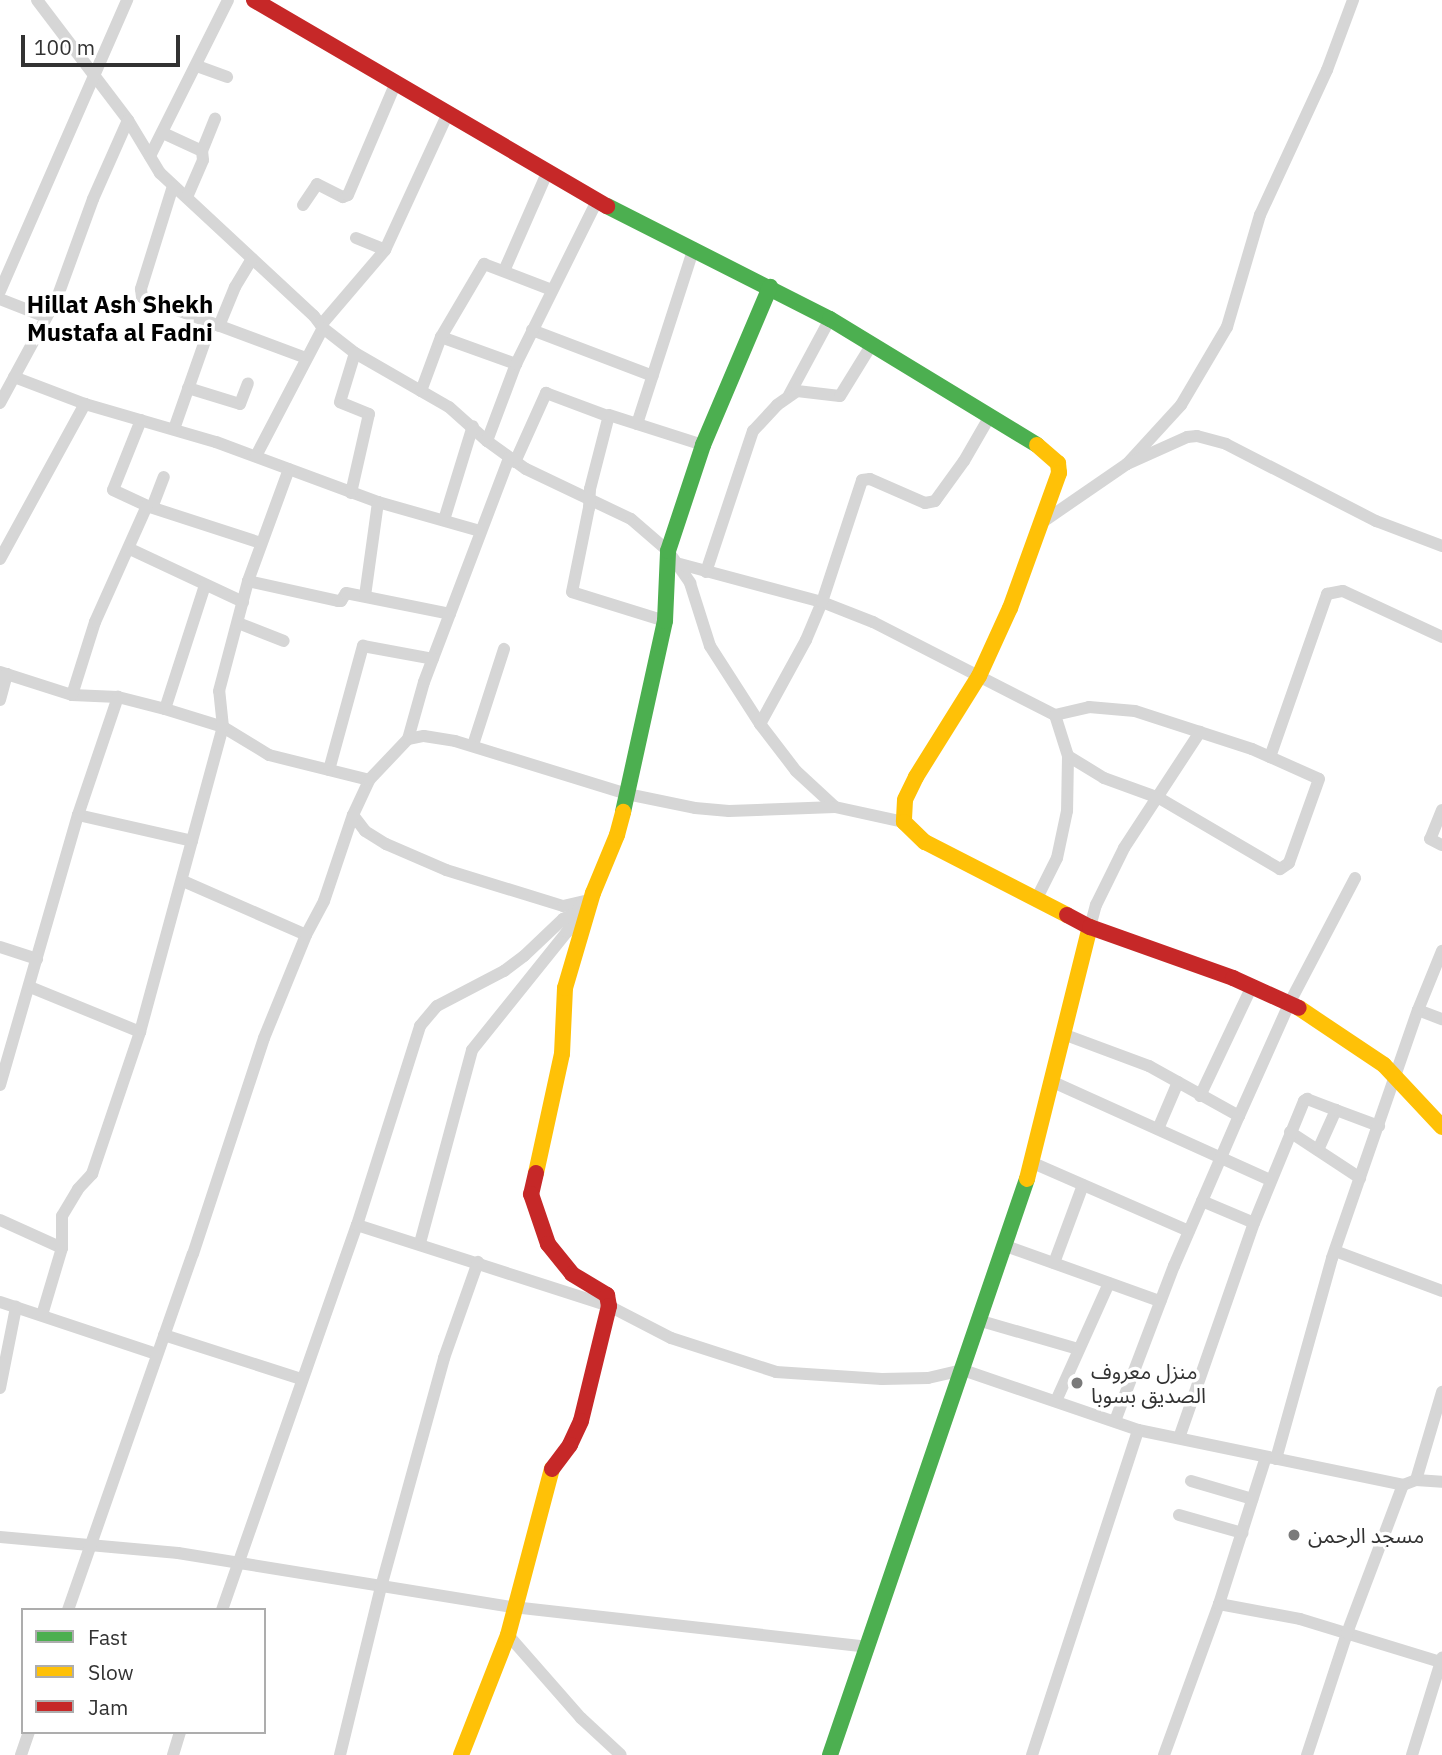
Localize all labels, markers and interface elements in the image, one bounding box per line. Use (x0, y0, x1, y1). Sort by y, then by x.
scale bar (24, 21, 184, 65)
text: 100 m (34, 33, 95, 61)
district label: Hillat Ash Shekh Mustafa al Fadni (27, 291, 213, 347)
place label: منزل معروف الصديق بسوبا (1091, 1358, 1206, 1408)
marker: منزل معروف الصديق بسوبا (1069, 1375, 1085, 1391)
place label: مسجد الرحمن (1308, 1522, 1424, 1548)
marker: مسجد الرحمن (1286, 1527, 1302, 1543)
legend (21, 1608, 266, 1734)
text: Fast (88, 1623, 128, 1651)
text: Slow (88, 1658, 134, 1686)
text: Jam (88, 1693, 128, 1721)

